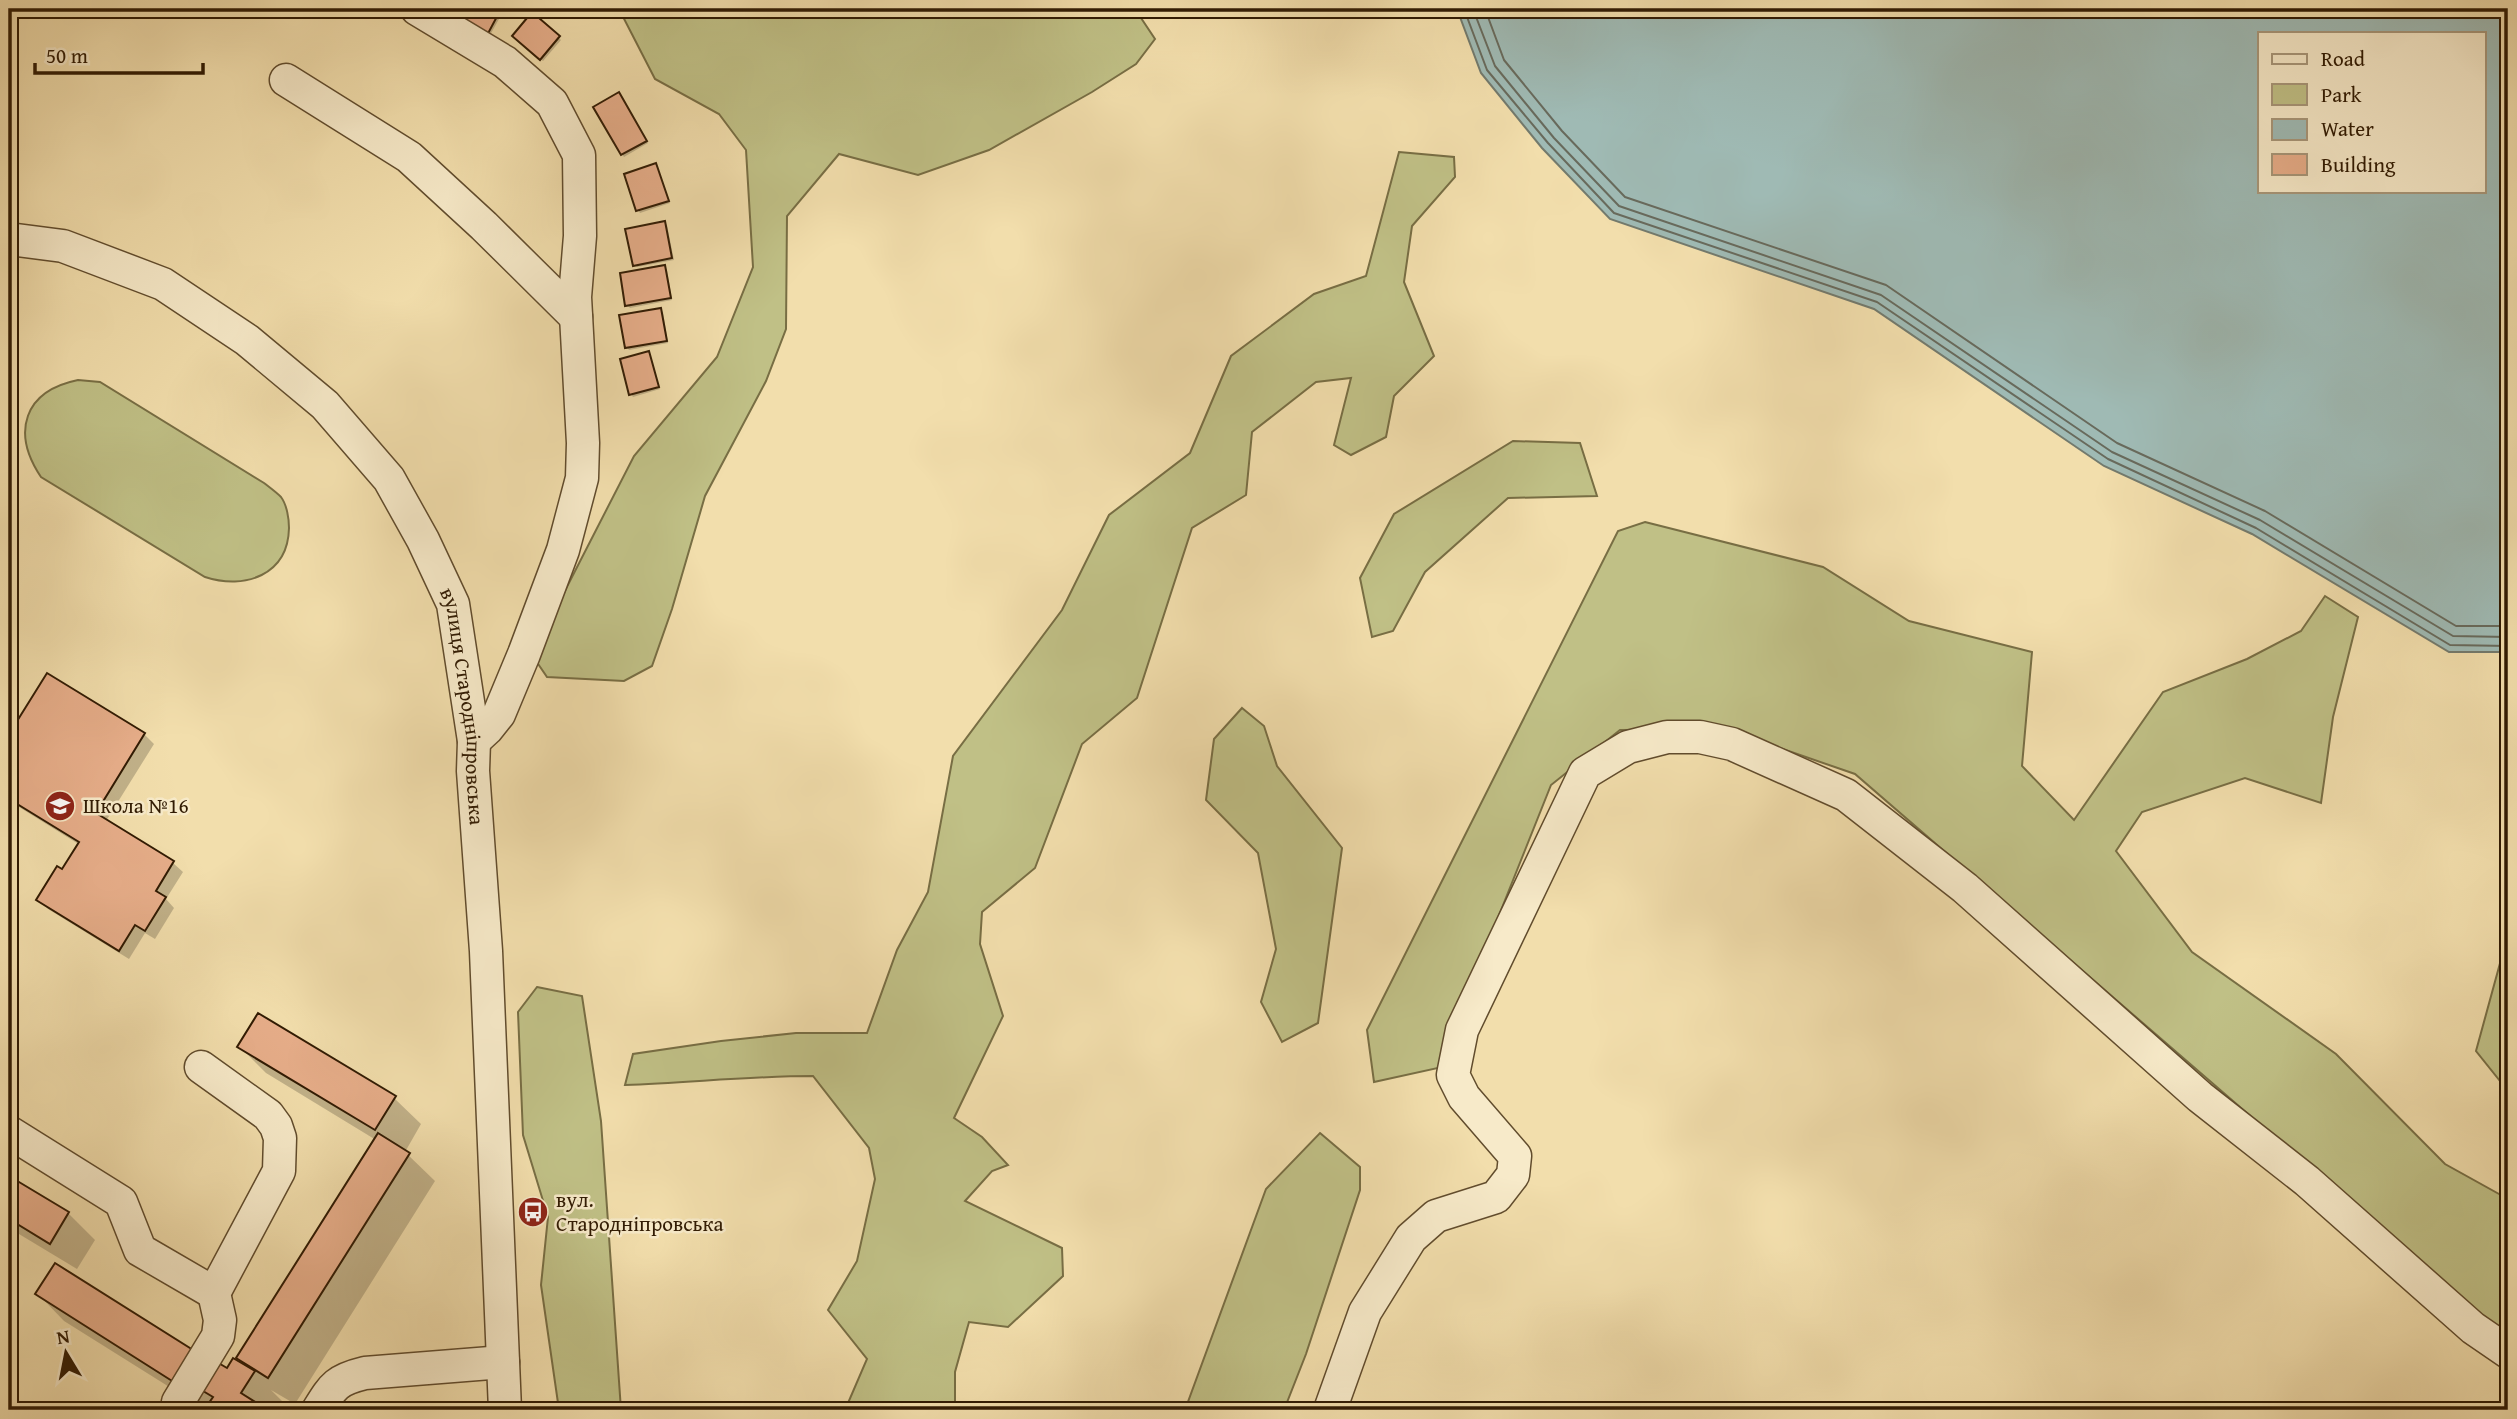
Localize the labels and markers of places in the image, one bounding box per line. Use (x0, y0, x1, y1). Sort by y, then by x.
school or university icon: Школа №16 (43, 789, 77, 823)
place label: Школа №16 (83, 790, 189, 821)
place label: вул. Стародніпровська (556, 1184, 723, 1239)
bus stop icon: вул. Стародніпровська (516, 1195, 550, 1229)

